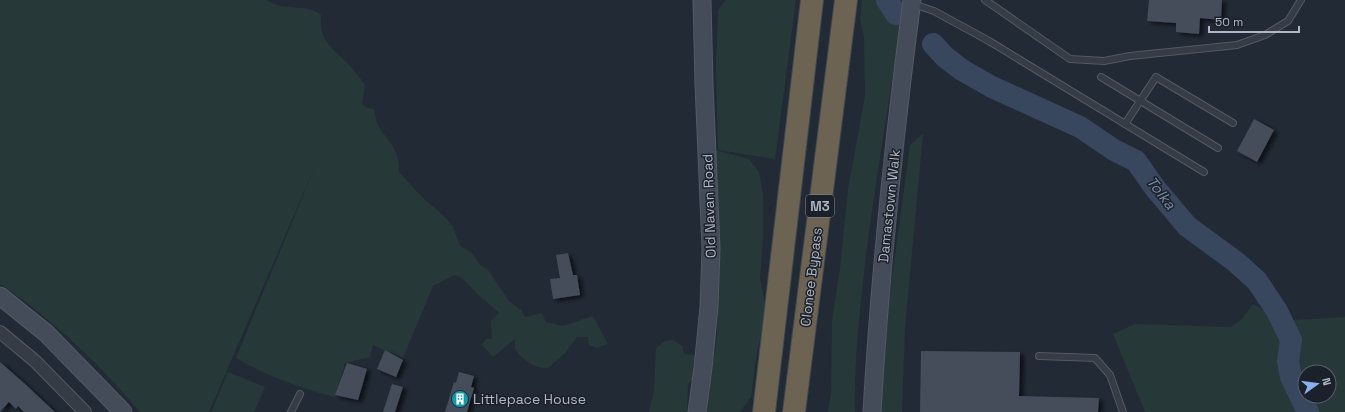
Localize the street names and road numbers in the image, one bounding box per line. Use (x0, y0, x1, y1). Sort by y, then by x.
street label: Damastown Walk (874, 148, 904, 263)
street label: Old Navan Road (698, 154, 720, 258)
road number: M3 (806, 195, 834, 217)
street label: Clonee Bypass (796, 227, 826, 327)

